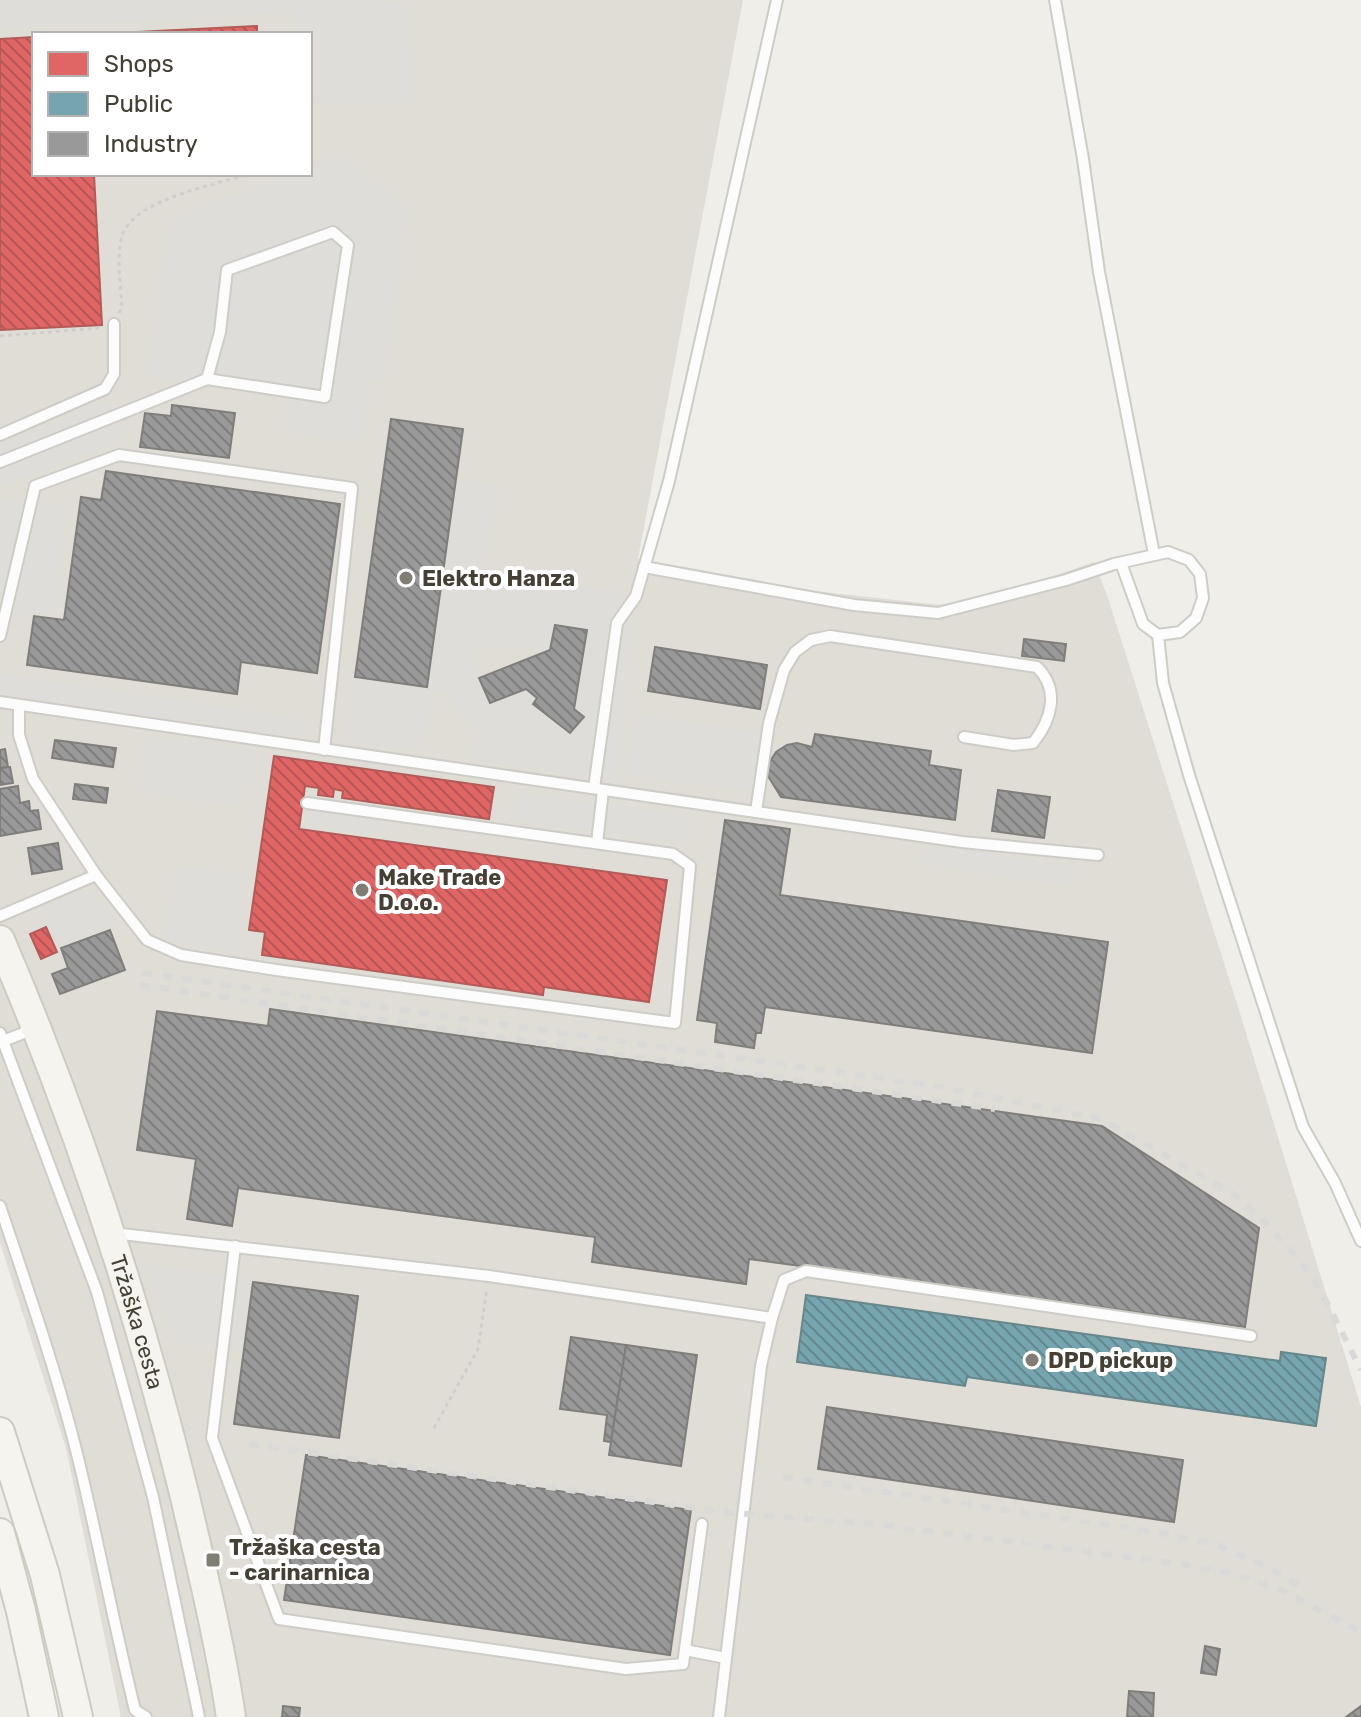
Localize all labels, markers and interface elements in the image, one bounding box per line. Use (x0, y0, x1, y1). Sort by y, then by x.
legend (32, 32, 312, 176)
text: Shops (104, 50, 174, 78)
text: Public (104, 90, 173, 118)
text: Industry (104, 130, 198, 158)
place label: Elektro Hanza (422, 565, 575, 592)
marker: Elektro Hanza (397, 569, 415, 587)
place label: Make Trade D.o.o. (378, 864, 501, 916)
marker: Make Trade D.o.o. (353, 881, 371, 899)
street label: Tržaška cesta (104, 1251, 169, 1392)
place label: DPD pickup (1048, 1347, 1173, 1374)
marker: DPD pickup (1023, 1351, 1041, 1369)
place label: Tržaška cesta - carinarnica (229, 1534, 381, 1586)
marker: Tržaška cesta - carinarnica (204, 1551, 222, 1569)

